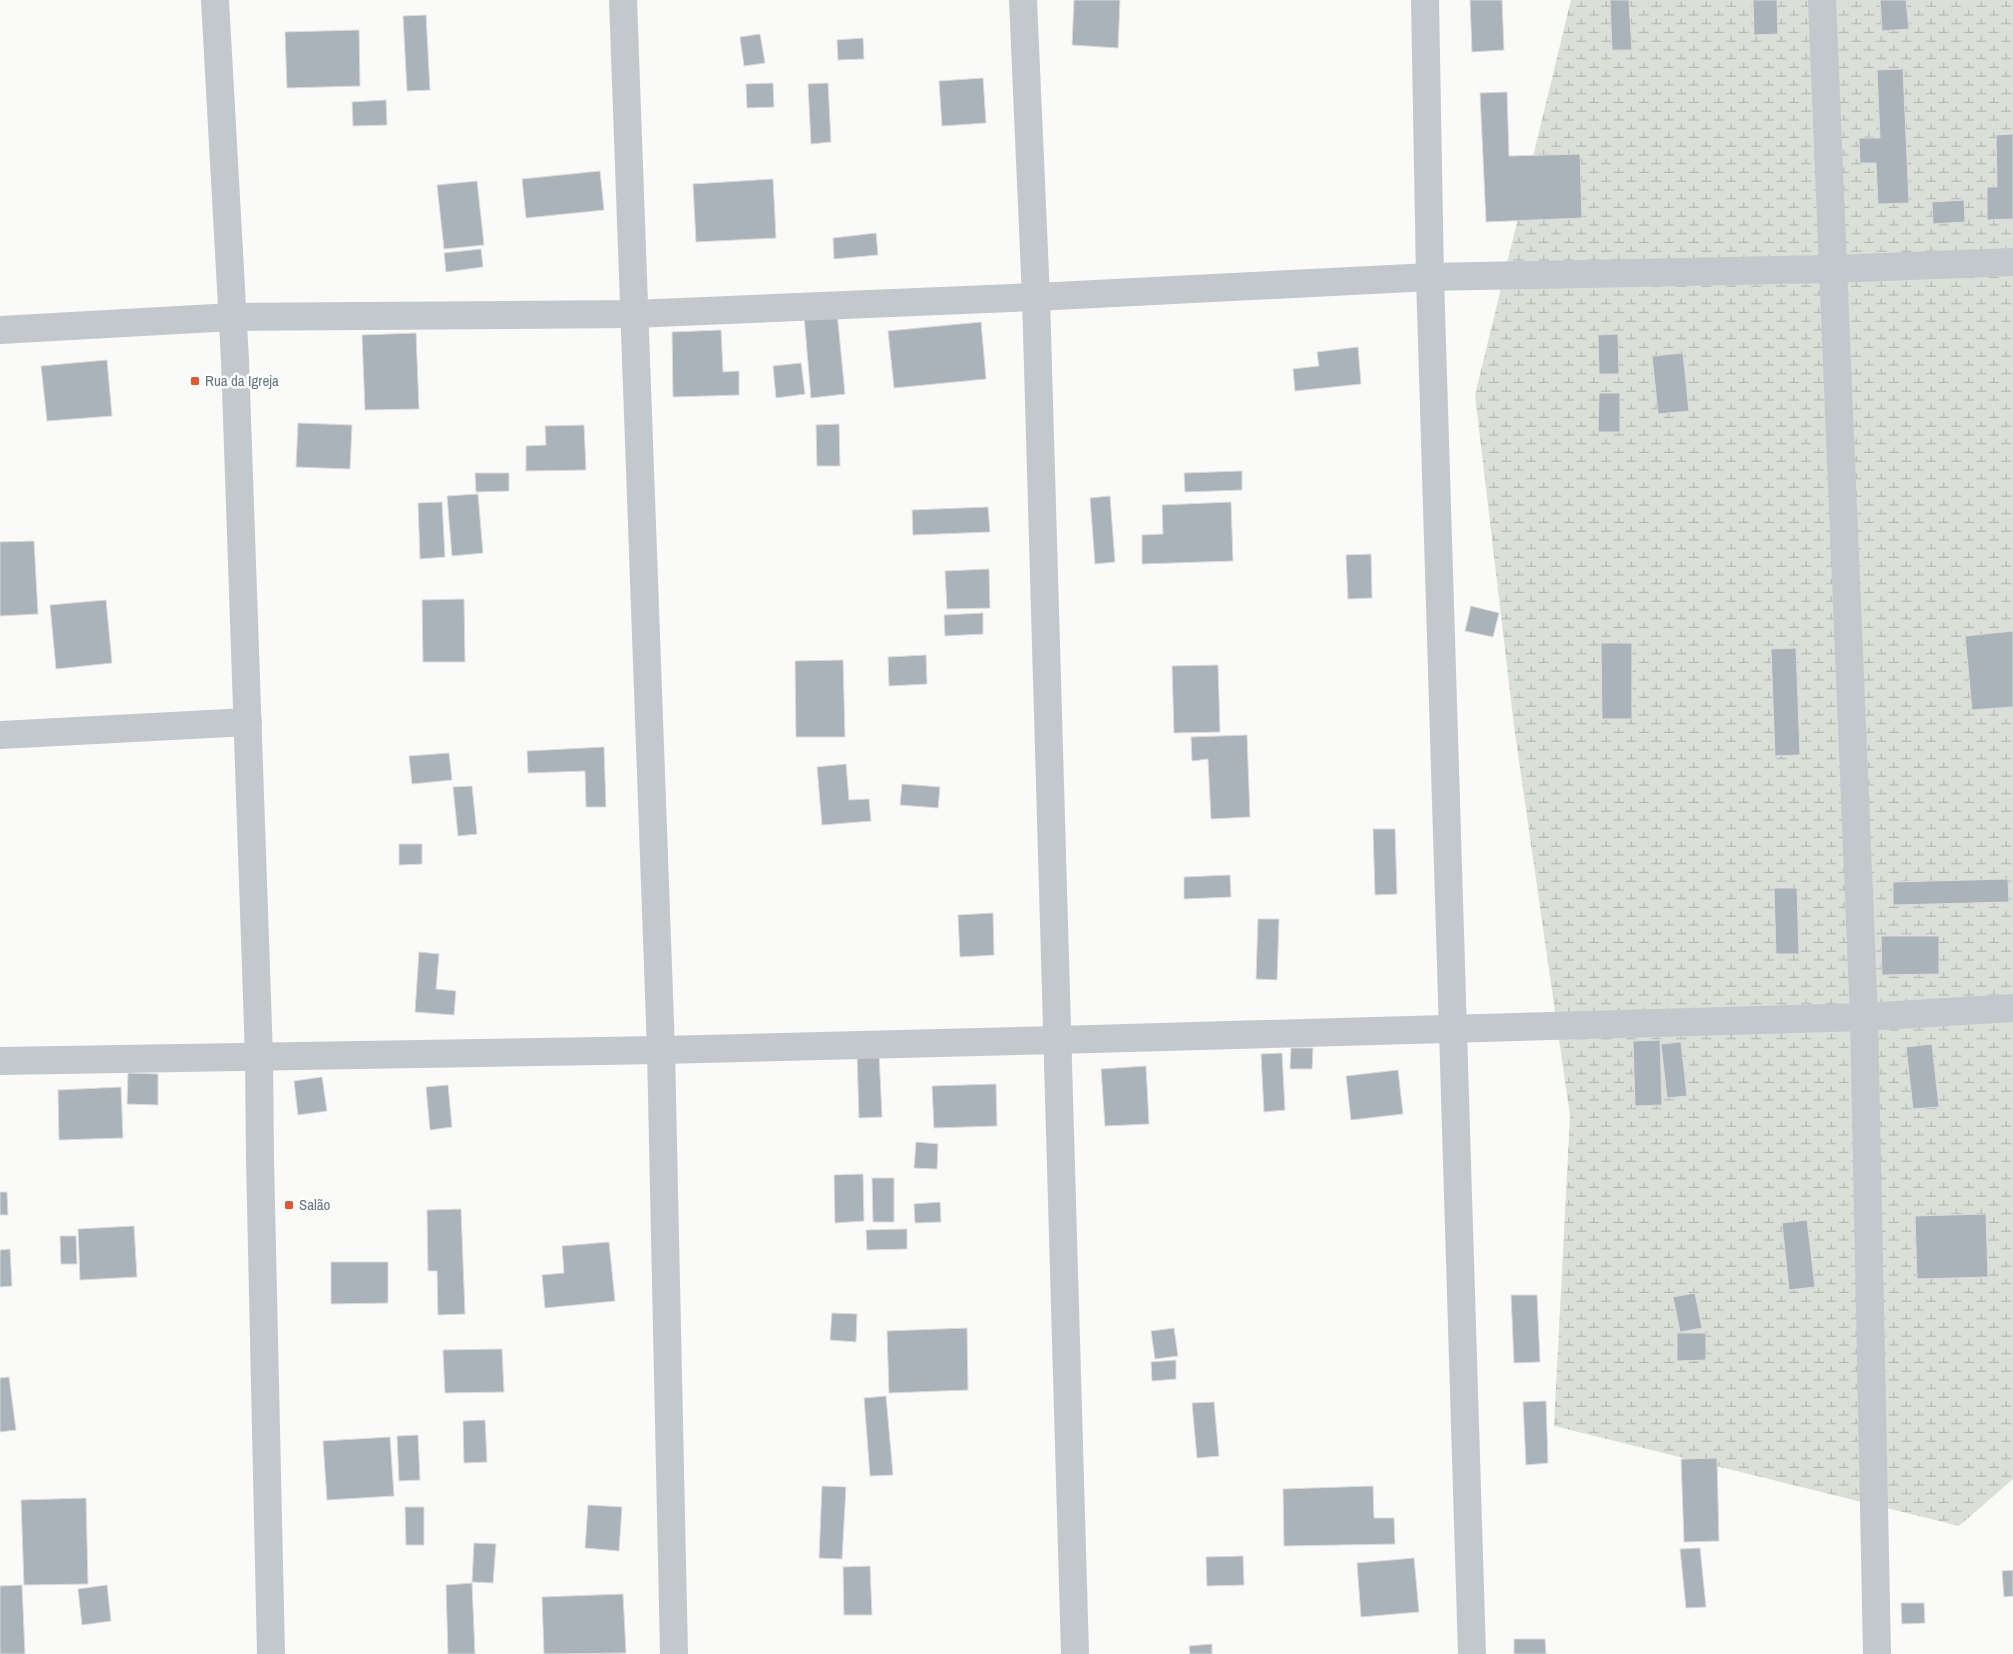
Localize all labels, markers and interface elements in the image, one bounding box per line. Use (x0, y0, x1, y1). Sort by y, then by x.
place label: Rua da Igreja (205, 370, 279, 391)
marker: Rua da Igreja (189, 375, 201, 387)
place label: Salão (299, 1194, 331, 1215)
marker: Salão (283, 1199, 295, 1211)

